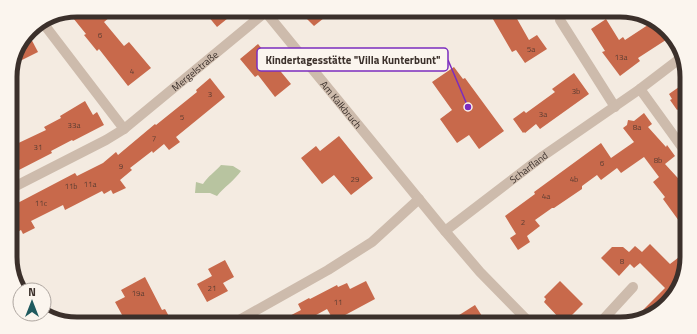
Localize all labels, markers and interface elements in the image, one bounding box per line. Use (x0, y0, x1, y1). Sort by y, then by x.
house number: 6 (98, 29, 103, 41)
house number: 5a (527, 43, 535, 55)
street label: Mergelstraße (168, 47, 222, 95)
callout: Kindertagesstätte "Villa Kunterbunt" (257, 48, 448, 71)
house number: 13a (615, 51, 627, 63)
text: Kindertagesstätte "Villa Kunterbunt" (265, 52, 441, 68)
house number: 4 (130, 65, 135, 77)
street label: Am Kalkbruch (317, 77, 365, 132)
house number: 3b (572, 85, 580, 97)
house number: 3 (208, 88, 212, 100)
house number: 3a (539, 108, 547, 120)
house number: 5 (180, 111, 185, 123)
house number: 33a (68, 119, 80, 131)
house number: 8a (633, 121, 641, 133)
house number: 7 (152, 132, 156, 144)
house number: 31 (34, 141, 42, 153)
street label: Scharfland (506, 148, 551, 187)
house number: 8b (654, 154, 662, 166)
house number: 6 (600, 157, 605, 169)
house number: 9 (119, 160, 124, 172)
house number: 29 (351, 173, 360, 185)
house number: 4b (570, 173, 578, 185)
house number: 11a (84, 178, 96, 190)
house number: 11b (64, 180, 78, 192)
house number: 4a (542, 190, 550, 202)
house number: 11c (35, 197, 48, 209)
house number: 2 (521, 216, 525, 228)
house number: 8 (620, 255, 625, 267)
north arrow (12, 282, 52, 322)
house number: 21 (208, 282, 216, 294)
text: N (28, 284, 36, 300)
house number: 19a (132, 287, 144, 299)
house number: 11 (334, 296, 342, 308)

